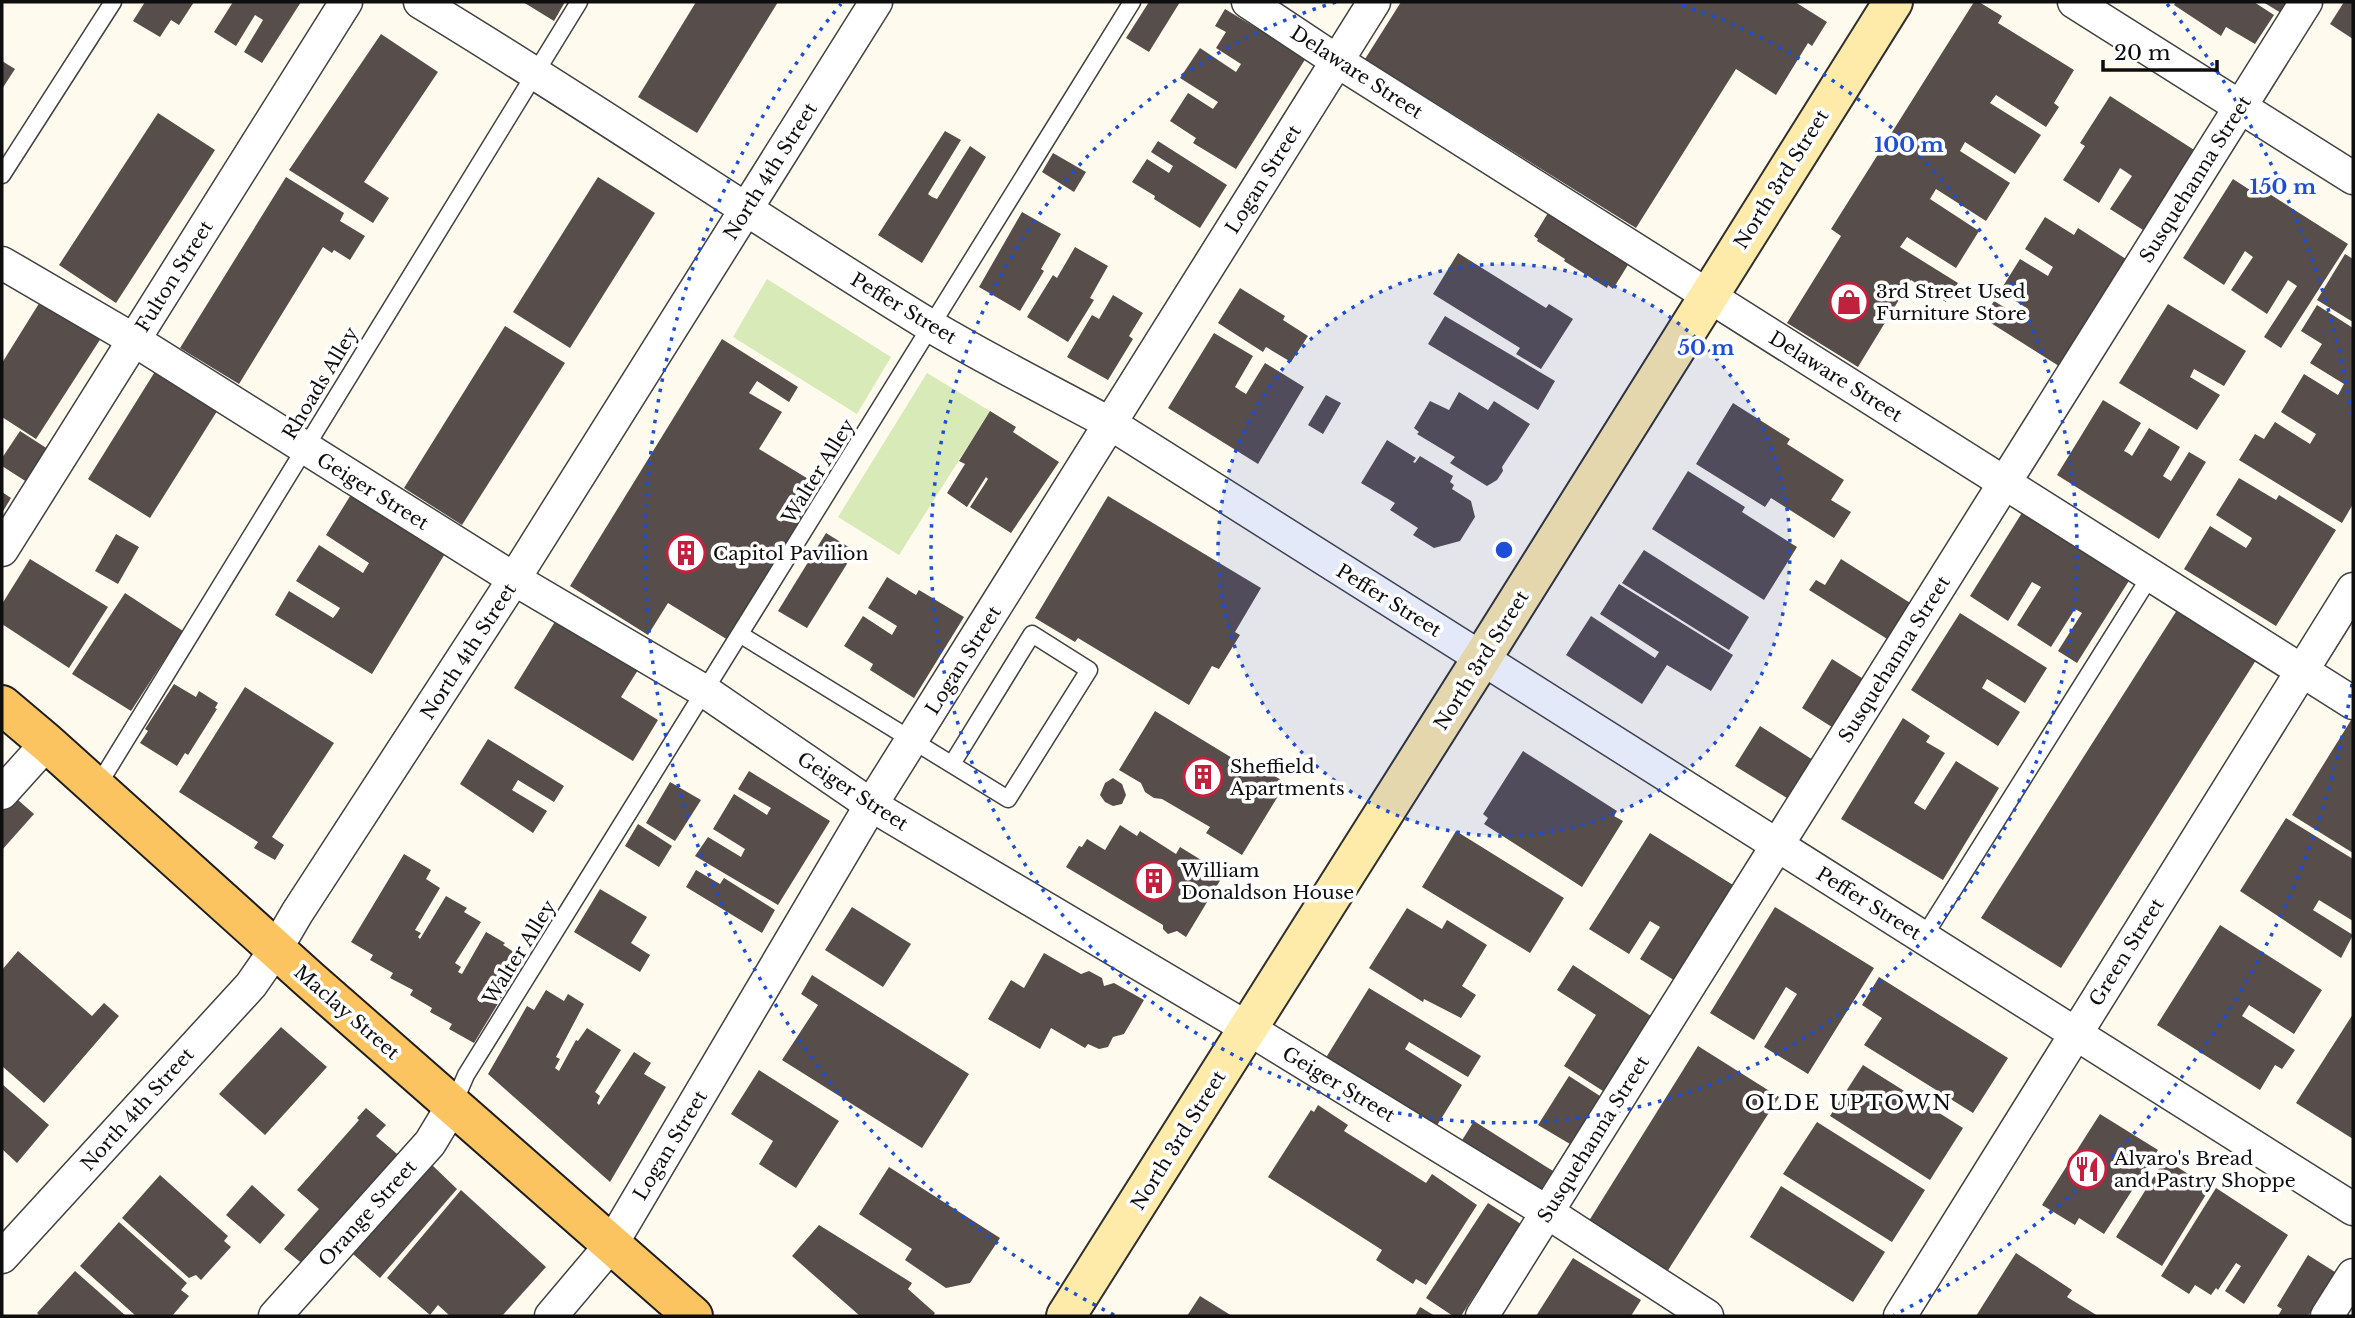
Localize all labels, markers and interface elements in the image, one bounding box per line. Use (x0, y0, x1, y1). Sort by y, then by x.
street label: Delaware Street (1286, 21, 1428, 124)
scale bar (2103, 28, 2217, 72)
text: 20 m (2114, 40, 2171, 66)
street label: Susquehanna Street (2135, 91, 2257, 267)
street label: North 4th Street (719, 98, 822, 244)
street label: North 3rd Street (1729, 105, 1834, 253)
street label: Logan Street (1221, 120, 1306, 238)
text: 100 m (1874, 132, 1944, 158)
text: 150 m (2250, 174, 2316, 200)
street label: Fulton Street (131, 216, 218, 336)
street label: Peffer Street (847, 268, 961, 349)
place label: 3rd Street Used Furniture Store (1876, 280, 2027, 325)
shop icon: 3rd Street Used Furniture Store (1828, 281, 1870, 323)
street label: Rhoads Alley (278, 323, 363, 444)
street label: Delaware Street (1765, 326, 1907, 427)
text: 50 m (1677, 335, 1735, 361)
street label: Walter Alley (777, 415, 860, 528)
street label: Geiger Street (313, 448, 433, 535)
building icon: Capitol Pavilion (665, 532, 707, 574)
centre of rings (1492, 538, 1516, 562)
place label: Capitol Pavilion (713, 542, 869, 565)
street label: Peffer Street (1332, 559, 1446, 642)
street label: Susquehanna Street (1834, 571, 1956, 747)
street label: North 4th Street (416, 578, 521, 724)
street label: North 3rd Street (1429, 586, 1534, 734)
street label: Logan Street (921, 601, 1006, 719)
street label: Geiger Street (793, 747, 913, 836)
place label: Sheffield Apartments (1229, 755, 1345, 800)
building icon: Sheffield Apartments (1182, 756, 1224, 798)
place label: William Donaldson House (1180, 859, 1354, 904)
building icon: William Donaldson House (1133, 860, 1175, 902)
street label: Peffer Street (1812, 862, 1926, 945)
street label: Green Street (2084, 893, 2169, 1010)
street label: Walter Alley (478, 896, 561, 1009)
street label: Maclay Street (289, 960, 405, 1065)
street label: North 4th Street (76, 1042, 199, 1176)
street label: Geiger Street (1278, 1042, 1400, 1127)
street label: Susquehanna Street (1533, 1051, 1655, 1227)
street label: North 3rd Street (1126, 1066, 1231, 1214)
street label: Logan Street (629, 1086, 713, 1204)
district label: OLDE UPTOWN (1745, 1090, 1953, 1116)
place label: Alvaro's Bread and Pastry Shoppe (2113, 1147, 2296, 1192)
restaurant icon: Alvaro's Bread and Pastry Shoppe (2066, 1148, 2108, 1190)
street label: Orange Street (314, 1155, 422, 1271)

